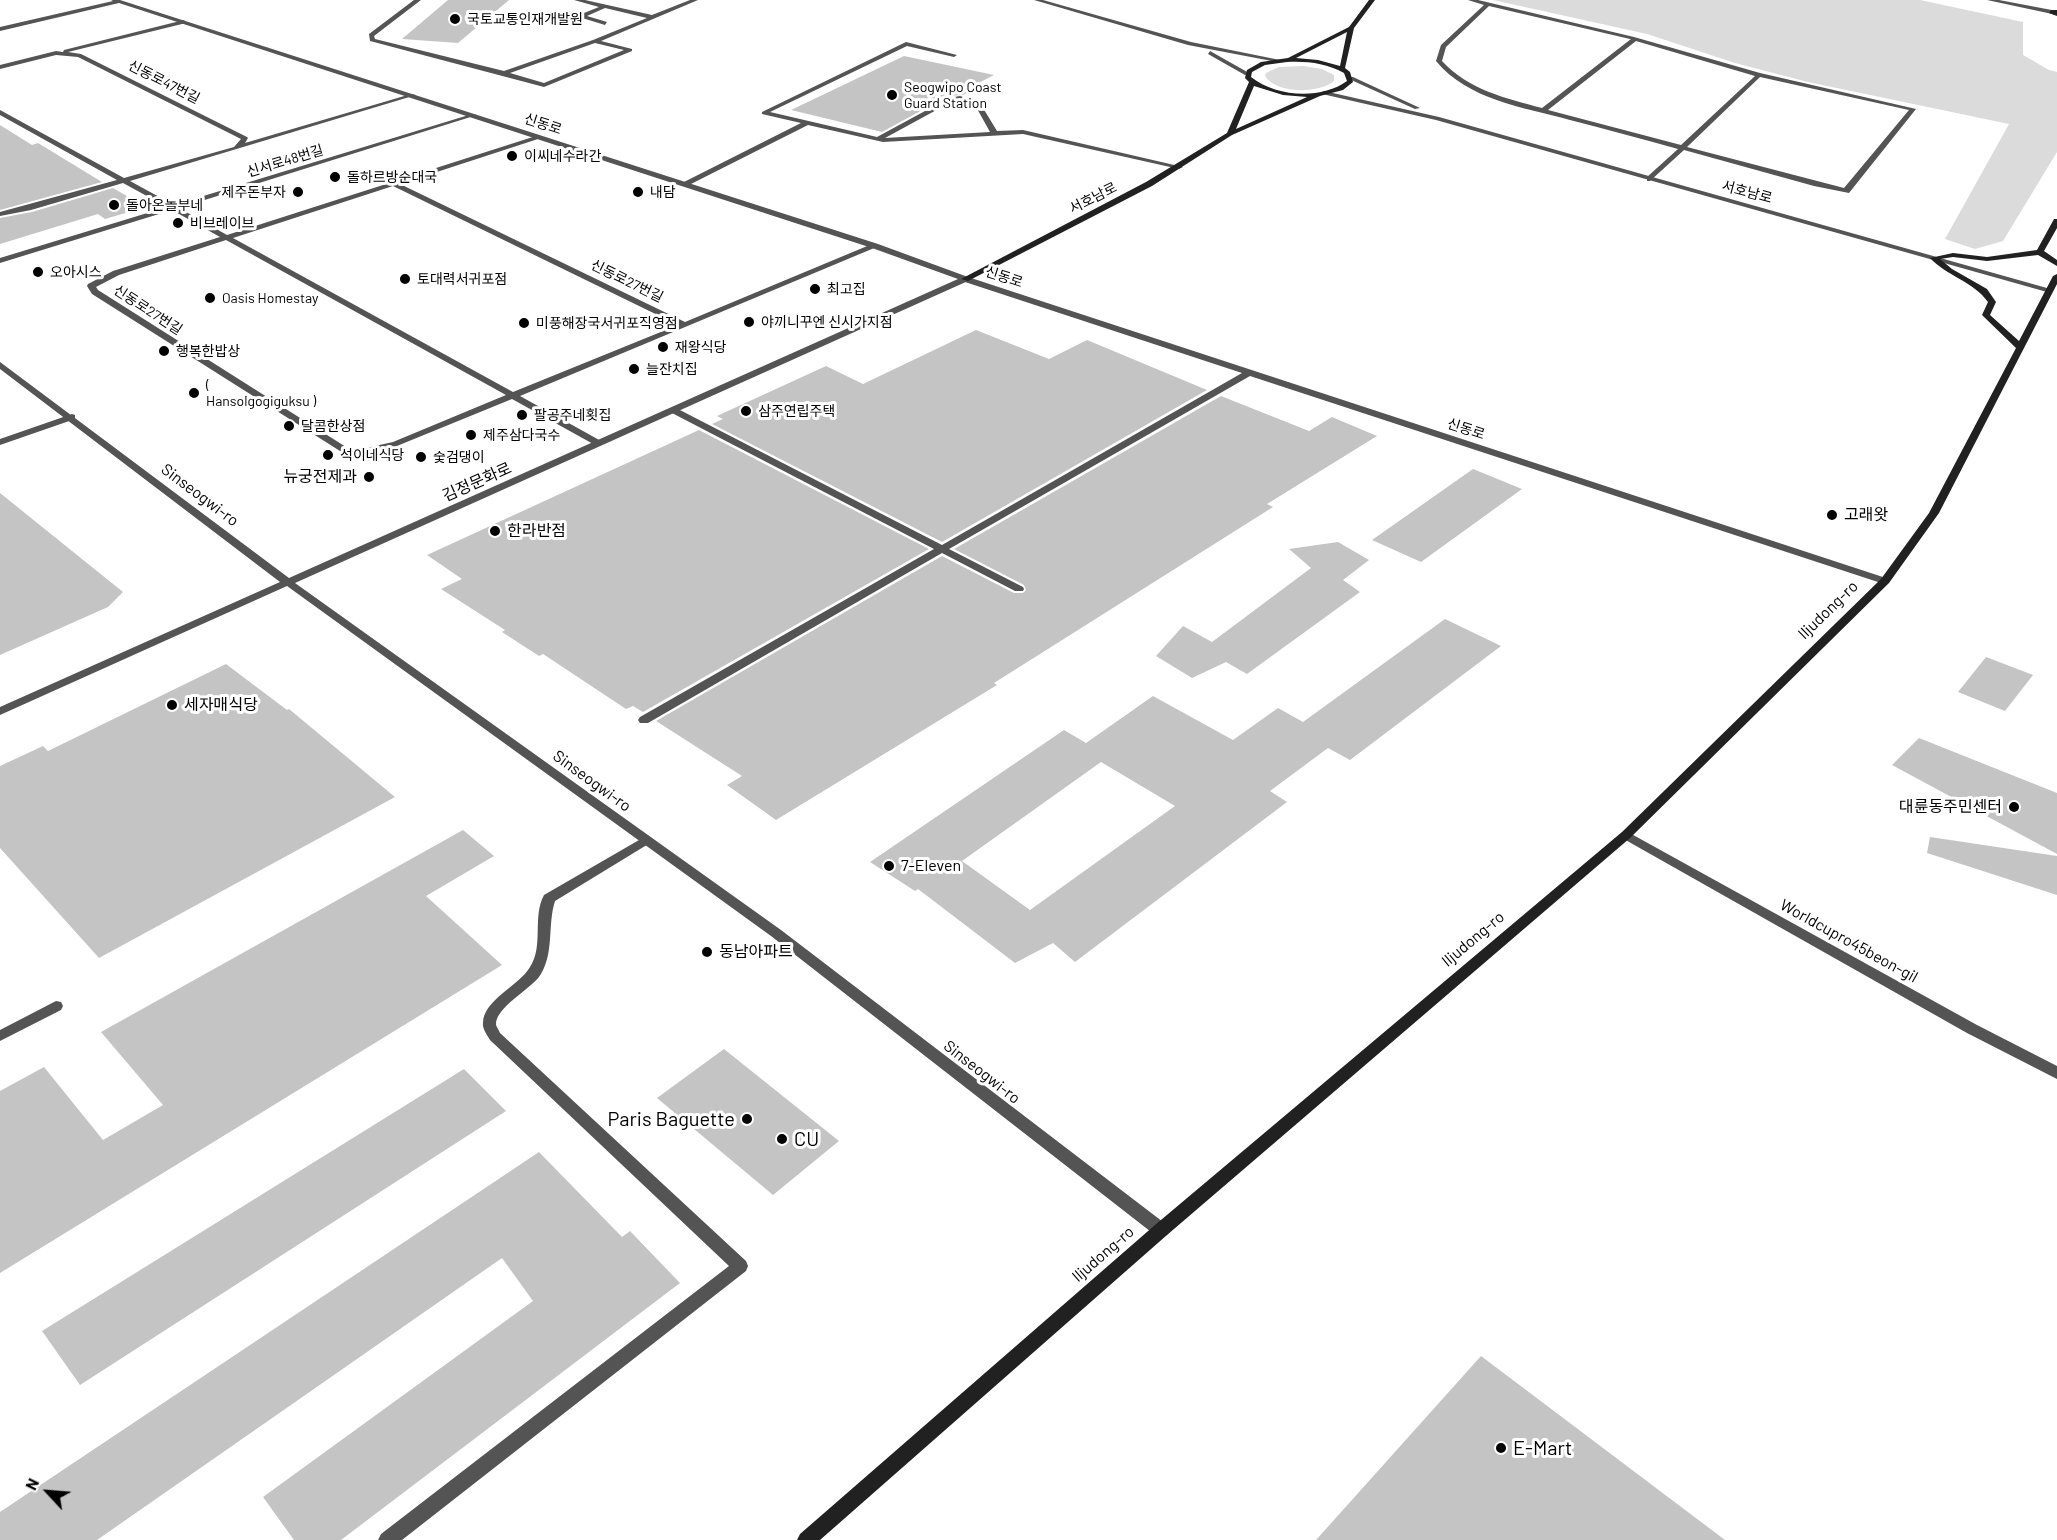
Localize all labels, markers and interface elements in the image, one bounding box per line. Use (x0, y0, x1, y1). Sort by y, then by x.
place label: 국토교통인재개발원 (467, 11, 583, 27)
marker: 국토교통인재개발원 (448, 12, 462, 26)
street label: 신동로47번길 (125, 57, 203, 107)
place label: Seogwipo Coast Guard Station (904, 79, 1002, 112)
marker: Seogwipo Coast Guard Station (885, 88, 899, 102)
street label: 신동로 (522, 110, 564, 138)
street label: 신서로48번길 (245, 141, 325, 181)
place label: 이씨네수라간 (524, 148, 601, 164)
marker: 이씨네수라간 (505, 149, 519, 163)
place label: 돌하르방순대국 (347, 169, 437, 185)
marker: 돌하르방순대국 (328, 170, 342, 184)
street label: 서호남로 (1720, 177, 1774, 207)
street label: 서호남로 (1066, 179, 1120, 217)
place label: 제주돈부자 (222, 184, 286, 200)
place label: 내담 (650, 184, 676, 200)
marker: 제주돈부자 (291, 185, 305, 199)
marker: 내담 (631, 185, 645, 199)
place label: 돌아온놀부네 (126, 197, 203, 213)
marker: 돌아온놀부네 (107, 198, 121, 212)
place label: 비브레이브 (190, 215, 254, 231)
marker: 비브레이브 (171, 216, 185, 230)
street label: 신동로27번길 (588, 256, 666, 306)
street label: 신동로 (983, 263, 1025, 291)
place label: 오아시스 (50, 264, 102, 280)
marker: 오아시스 (31, 265, 45, 279)
place label: 토대력서귀포점 (417, 271, 507, 287)
marker: 토대력서귀포점 (398, 272, 412, 286)
place label: 최고집 (827, 281, 866, 297)
street label: 신동로27번길 (110, 282, 186, 338)
marker: 최고집 (808, 282, 822, 296)
place label: Oasis Homestay (222, 290, 319, 306)
marker: Oasis Homestay (203, 291, 217, 305)
place label: 야끼니꾸엔 신시가지점 (761, 314, 893, 330)
place label: 미풍해장국서귀포직영점 (536, 315, 678, 331)
marker: 야끼니꾸엔 신시가지점 (742, 315, 756, 329)
marker: 미풍해장국서귀포직영점 (517, 316, 531, 330)
place label: 재왕식당 (675, 339, 727, 355)
marker: 재왕식당 (656, 340, 670, 354)
place label: 행복한밥상 (176, 343, 240, 359)
marker: 행복한밥상 (157, 344, 171, 358)
place label: 늘잔치집 (646, 361, 698, 377)
marker: 늘잔치집 (627, 362, 641, 376)
place label: ( Hansolgogiguksu ) (206, 377, 316, 410)
marker: ( Hansolgogiguksu ) (187, 386, 201, 400)
place label: 삼주연립주택 (758, 403, 835, 419)
marker: 삼주연립주택 (739, 404, 753, 418)
place label: 팔공주네횟집 (534, 407, 611, 423)
marker: 팔공주네횟집 (515, 408, 529, 422)
street label: 신동로 (1445, 415, 1487, 443)
place label: 달콤한상점 (301, 418, 365, 434)
marker: 달콤한상점 (282, 419, 296, 433)
place label: 제주삼다국수 (483, 427, 560, 443)
marker: 제주삼다국수 (464, 428, 478, 442)
place label: 석이네식당 (340, 447, 404, 463)
marker: 석이네식당 (321, 448, 335, 462)
place label: 숯검댕이 (433, 449, 485, 465)
marker: 숯검댕이 (414, 450, 428, 464)
street label: 김정문화로 (439, 458, 515, 506)
street label: Sinseogwi-ro (158, 460, 242, 530)
place label: 뉴궁전제과 (283, 467, 357, 487)
marker: 뉴궁전제과 (362, 470, 376, 484)
place label: 고래왓 (1844, 505, 1888, 525)
marker: 고래왓 (1825, 508, 1839, 522)
place label: 한라반점 (507, 521, 566, 541)
marker: 한라반점 (488, 524, 502, 538)
street label: Iljudong-ro (1794, 577, 1862, 643)
place label: 세자매식당 (184, 695, 258, 715)
marker: 세자매식당 (165, 698, 179, 712)
street label: Sinseogwi-ro (549, 746, 635, 816)
place label: 대륜동주민센터 (1899, 797, 2002, 817)
marker: 대륜동주민센터 (2007, 800, 2021, 814)
place label: 7-Eleven (901, 856, 961, 876)
marker: 7-Eleven (882, 859, 896, 873)
street label: Worldcupro45beon-gil (1777, 895, 1921, 987)
street label: Iljudong-ro (1438, 907, 1508, 971)
place label: 동남아파트 (719, 942, 793, 962)
marker: 동남아파트 (700, 945, 714, 959)
street label: Sinseogwi-ro (940, 1036, 1024, 1108)
place label: Paris Baguette (608, 1107, 735, 1131)
marker: Paris Baguette (740, 1112, 754, 1126)
place label: CU (794, 1127, 819, 1151)
marker: CU (775, 1132, 789, 1146)
street label: Iljudong-ro (1068, 1222, 1138, 1286)
place label: E-Mart (1513, 1436, 1572, 1460)
marker: E-Mart (1494, 1441, 1508, 1455)
north arrow (18, 1462, 78, 1522)
text: N (20, 1475, 42, 1493)

